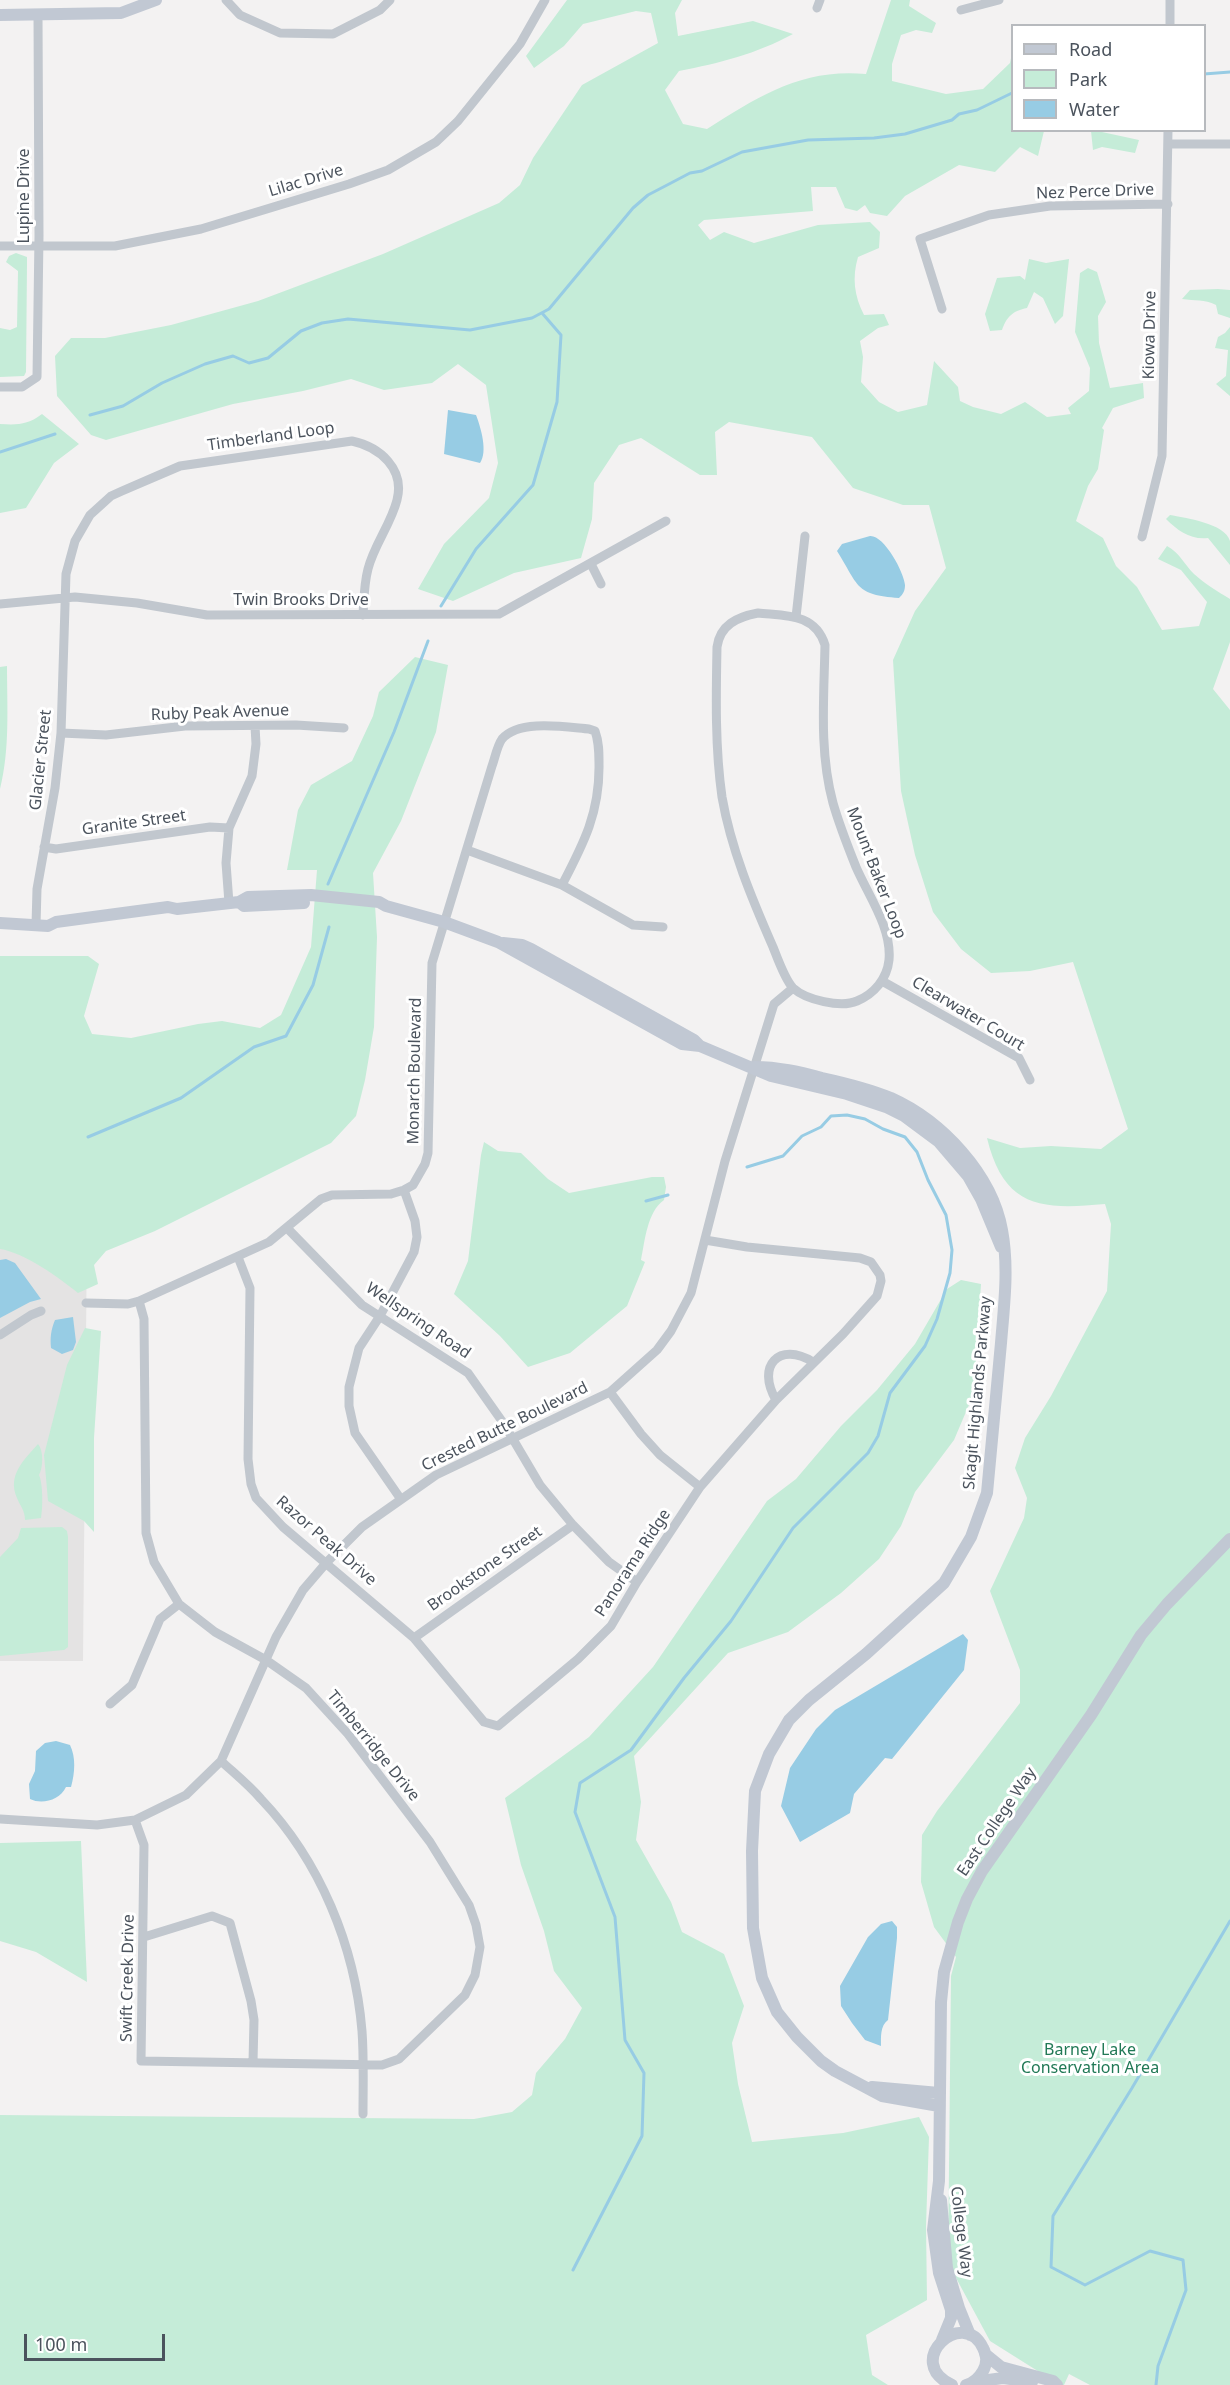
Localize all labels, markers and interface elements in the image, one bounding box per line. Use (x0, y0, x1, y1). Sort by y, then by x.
legend (1011, 24, 1206, 132)
text: Road (1069, 37, 1112, 61)
text: Park (1069, 67, 1107, 91)
text: Water (1069, 97, 1120, 121)
street label: Lupine Drive (14, 149, 34, 243)
street label: Lilac Drive (266, 161, 346, 201)
street label: Nez Perce Drive (1036, 180, 1154, 204)
street label: Kiowa Drive (1140, 291, 1160, 379)
street label: Timberland Loop (206, 419, 336, 455)
street label: Twin Brooks Drive (233, 590, 369, 610)
street label: Ruby Peak Avenue (151, 701, 289, 725)
street label: Glacier Street (26, 709, 56, 811)
street label: Mount Baker Loop (842, 805, 910, 941)
street label: Granite Street (81, 806, 187, 840)
street label: Clearwater Court (908, 973, 1028, 1055)
street label: Monarch Boulevard (404, 997, 426, 1145)
street label: Wellspring Road (362, 1279, 474, 1363)
street label: Skagit Highlands Parkway (960, 1295, 996, 1491)
street label: Crested Butte Boulevard (419, 1378, 591, 1476)
street label: Razor Peak Drive (272, 1492, 380, 1590)
street label: Panorama Ridge (591, 1506, 675, 1620)
street label: Brookstone Street (424, 1522, 546, 1616)
street label: Timberridge Drive (323, 1687, 423, 1805)
street label: East College Way (953, 1764, 1041, 1880)
street label: Swift Creek Drive (117, 1914, 139, 2042)
park label: Barney Lake Conservation Area (1021, 2040, 1159, 2078)
street label: College Way (946, 2185, 976, 2279)
scale bar (27, 2322, 168, 2360)
text: 100 m (35, 2332, 87, 2356)

